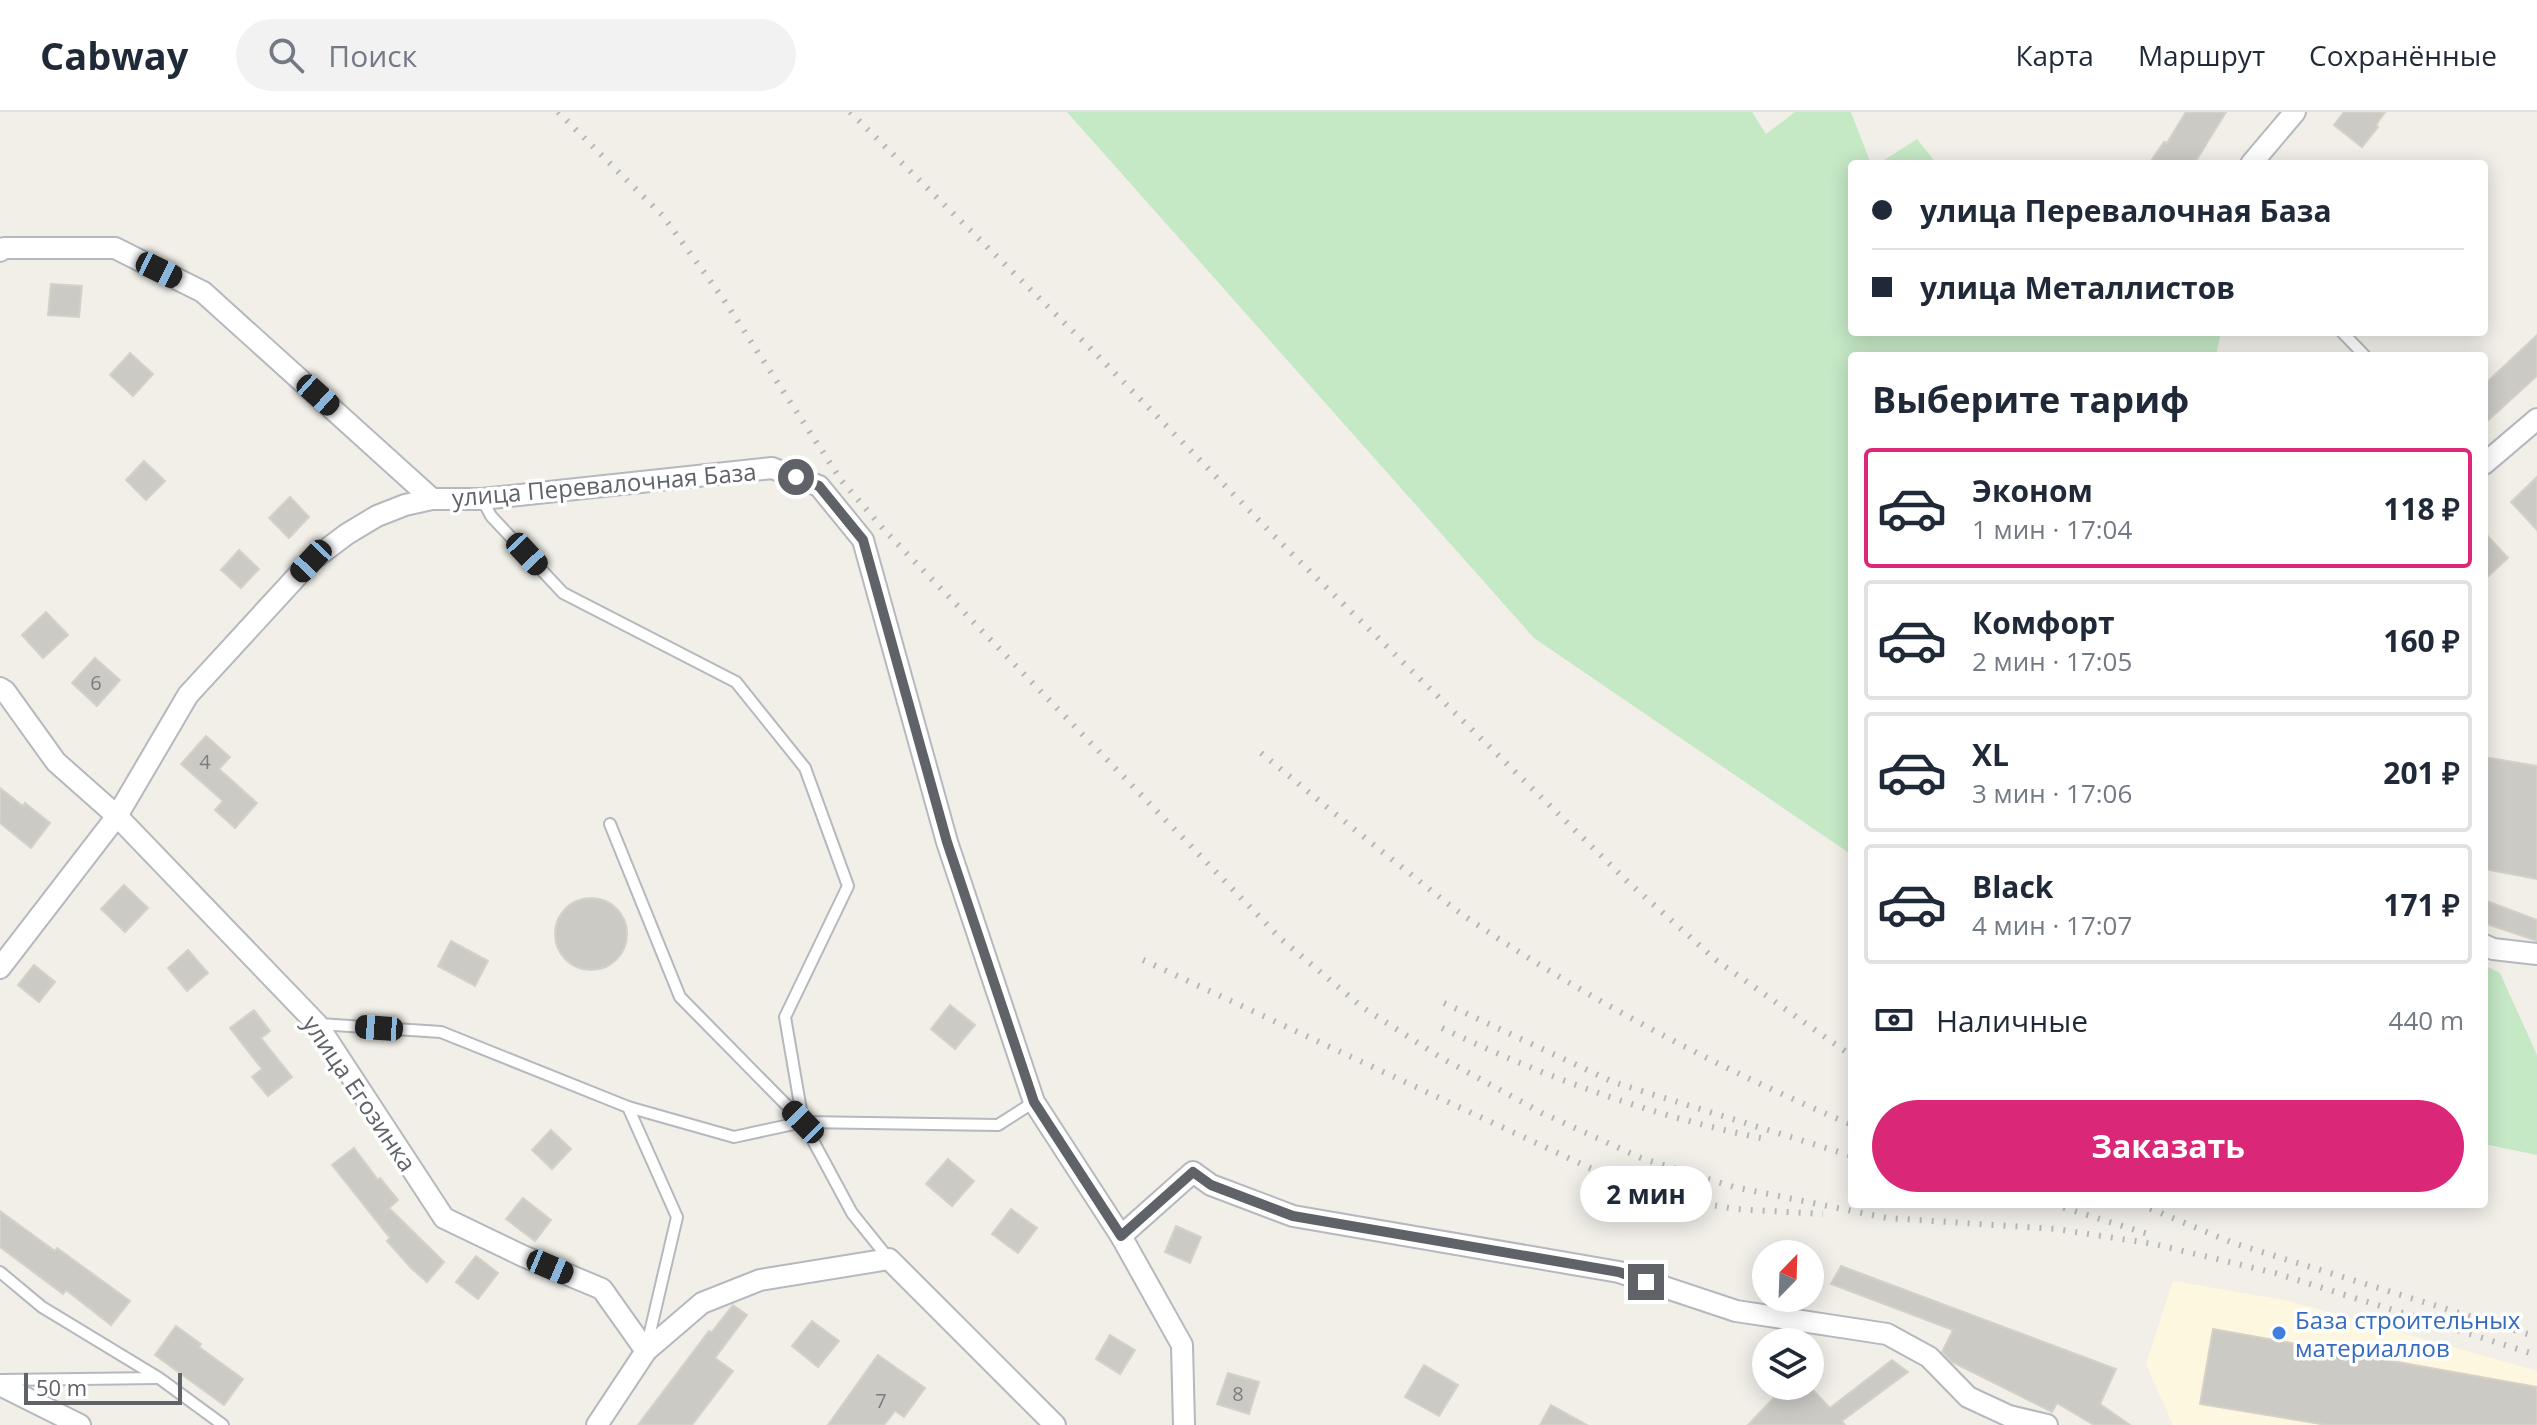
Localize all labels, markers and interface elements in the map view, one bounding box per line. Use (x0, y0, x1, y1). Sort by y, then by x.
search box (236, 19, 796, 91)
text: Cabway (40, 29, 188, 81)
icon: search (264, 33, 308, 77)
text: Поиск (328, 35, 417, 76)
text: Карта (2015, 36, 2094, 74)
text: Маршрут (2138, 36, 2265, 74)
text: Сохранённые (2309, 36, 2497, 74)
text: улица Перевалочная База (1920, 190, 2332, 231)
car (132, 249, 186, 291)
text: улица Металлистов (1920, 267, 2235, 308)
car (292, 370, 344, 420)
text: Выберите тариф (1872, 375, 2189, 424)
street label: улица Перевалочная База (450, 454, 758, 514)
route start (778, 459, 814, 495)
text: Эконом (1972, 470, 2093, 511)
icon: car (1876, 472, 1948, 544)
text: 118 ₽ (2383, 488, 2460, 529)
text: 1 мин · 17:04 (1972, 511, 2132, 547)
car (502, 528, 552, 580)
car (286, 535, 336, 587)
text: Комфорт (1972, 602, 2115, 643)
icon: car (1876, 604, 1948, 676)
text: 160 ₽ (2383, 620, 2460, 661)
text: 2 мин · 17:05 (1972, 643, 2132, 679)
house number: 6 (90, 669, 102, 696)
text: XL (1972, 734, 2009, 775)
icon: car (1876, 736, 1948, 808)
house number: 4 (199, 748, 211, 775)
text: 201 ₽ (2383, 752, 2460, 793)
text: 3 мин · 17:06 (1972, 775, 2132, 811)
text: Black (1972, 866, 2053, 907)
icon: car (1876, 868, 1948, 940)
text: 171 ₽ (2383, 884, 2460, 925)
text: 4 мин · 17:07 (1972, 907, 2132, 943)
icon: cash (1872, 998, 1916, 1042)
text: Наличные (1936, 1000, 2088, 1041)
text: 440 m (2389, 1002, 2464, 1038)
street label: улица Егозинка (296, 1009, 424, 1177)
car (354, 1014, 404, 1042)
car (778, 1096, 828, 1148)
button: Заказать (1872, 1100, 2464, 1192)
callout: 2 мин (1580, 1166, 1712, 1222)
text: 2 мин (1606, 1176, 1686, 1212)
north arrow (1752, 1240, 1824, 1312)
map controls (1752, 1240, 1824, 1400)
car (523, 1247, 577, 1287)
route end (1628, 1264, 1664, 1300)
place label: База cтроительных материаллов (2295, 1303, 2521, 1364)
marker: База cтроительных материаллов (2270, 1324, 2288, 1342)
button: layers (1752, 1328, 1824, 1400)
scale bar (24, 1369, 182, 1405)
text: 50 m (36, 1372, 87, 1402)
house number: 8 (1232, 1380, 1244, 1407)
house number: 7 (875, 1387, 887, 1414)

